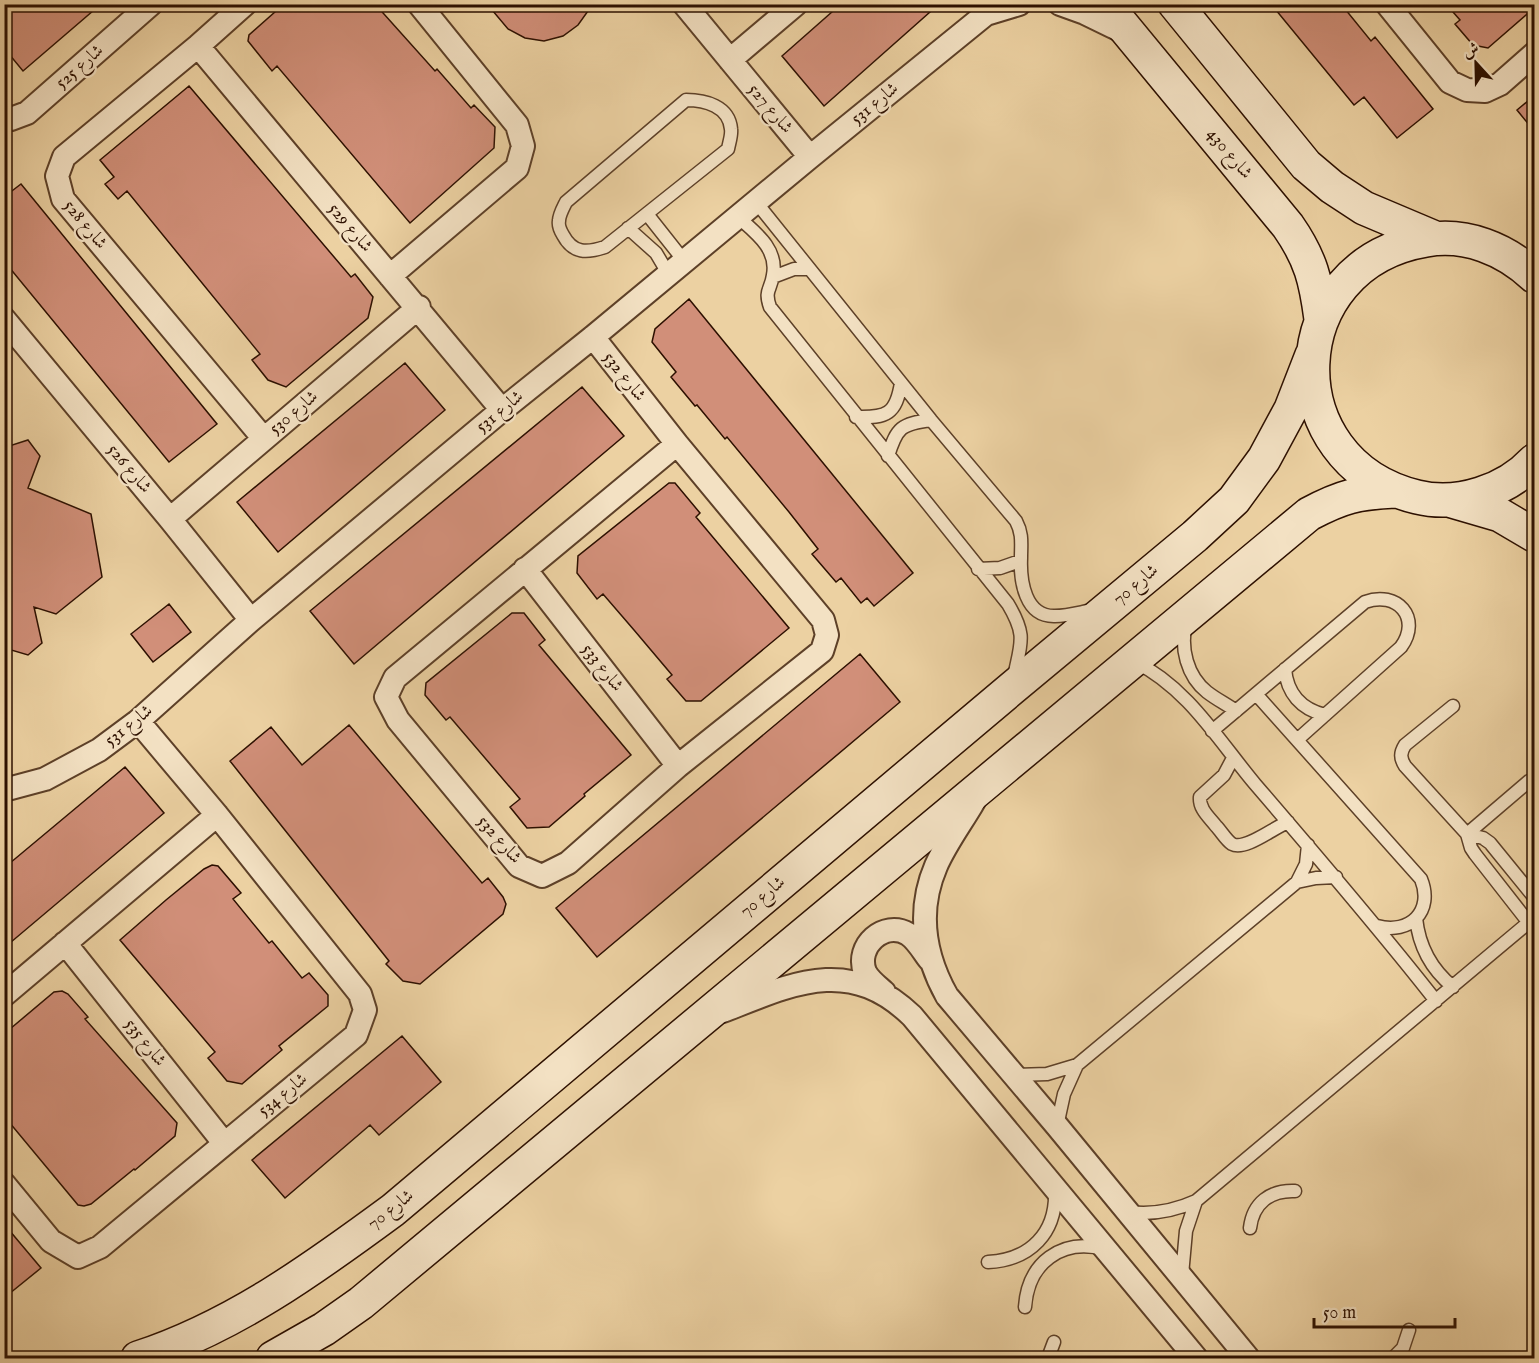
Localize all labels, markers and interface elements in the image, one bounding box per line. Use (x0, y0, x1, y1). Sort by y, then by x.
north arrow (1446, 33, 1506, 93)
text: ش (1460, 39, 1482, 63)
street label: شارع 525 (51, 40, 110, 96)
street label: شارع 531 (846, 78, 905, 132)
street label: شارع 527 (741, 79, 798, 140)
street label: شارع 430 (1200, 124, 1257, 185)
street label: شارع 528 (57, 196, 112, 256)
street label: شارع 529 (321, 198, 377, 259)
street label: شارع 532 (596, 348, 651, 408)
street label: شارع 530 (265, 386, 325, 442)
street label: شارع 531 (471, 386, 530, 440)
street label: شارع 526 (100, 440, 156, 500)
street label: شارع 70 (1109, 559, 1165, 612)
street label: شارع 533 (574, 639, 628, 698)
street label: شارع 531 (100, 700, 159, 754)
street label: شارع 532 (470, 811, 526, 870)
street label: شارع 70 (736, 871, 792, 924)
street label: شارع 535 (117, 1014, 171, 1073)
street label: شارع 534 (254, 1068, 314, 1124)
street label: شارع 70 (363, 1185, 420, 1237)
scale bar (1314, 1291, 1455, 1329)
text: 50 m (1323, 1302, 1356, 1325)

